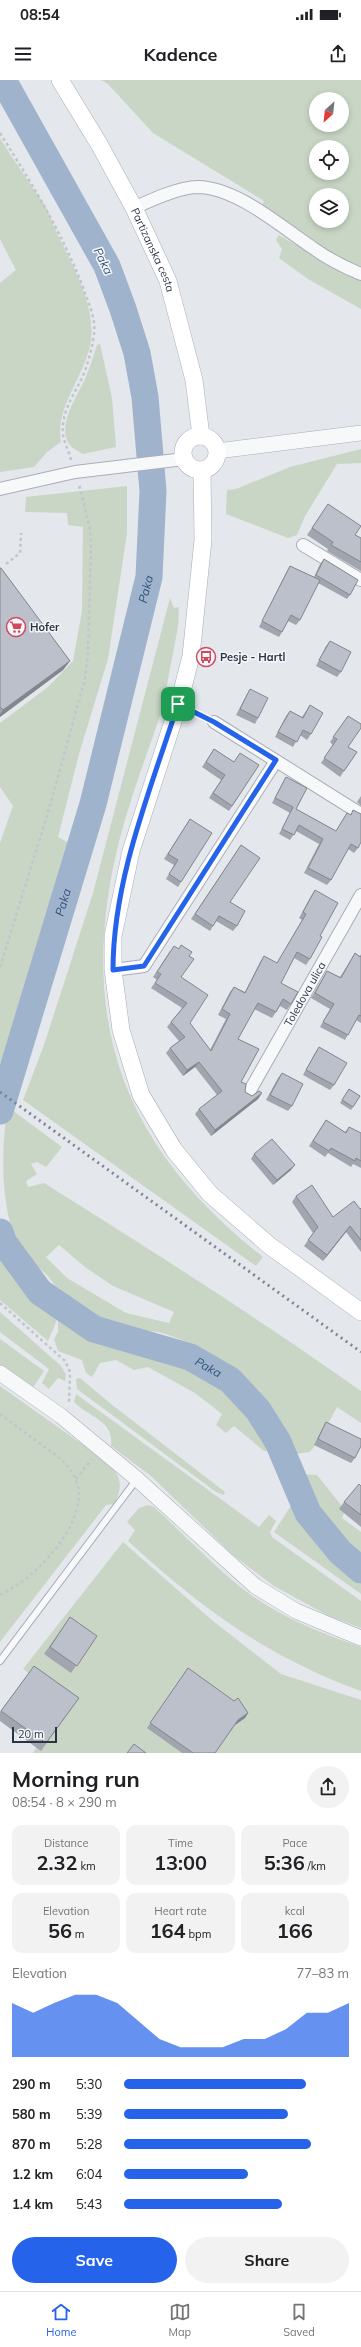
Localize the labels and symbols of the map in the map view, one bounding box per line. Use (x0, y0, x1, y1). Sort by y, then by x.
north arrow (309, 92, 349, 132)
street label: Partizanska cesta (128, 206, 178, 293)
water label: Paka (91, 245, 116, 277)
water label: Paka (135, 574, 156, 605)
supermarket icon: Hofer (5, 616, 27, 638)
place label: Hofer (30, 620, 60, 634)
bus stop icon: Pesje - Hartl (195, 646, 217, 668)
place label: Pesje - Hartl (220, 650, 285, 664)
pin (161, 687, 195, 721)
water label: Paka (51, 887, 74, 918)
street label: Toledova ulica (281, 959, 329, 1029)
water label: Paka (193, 1354, 224, 1381)
scale bar (12, 1725, 57, 1744)

